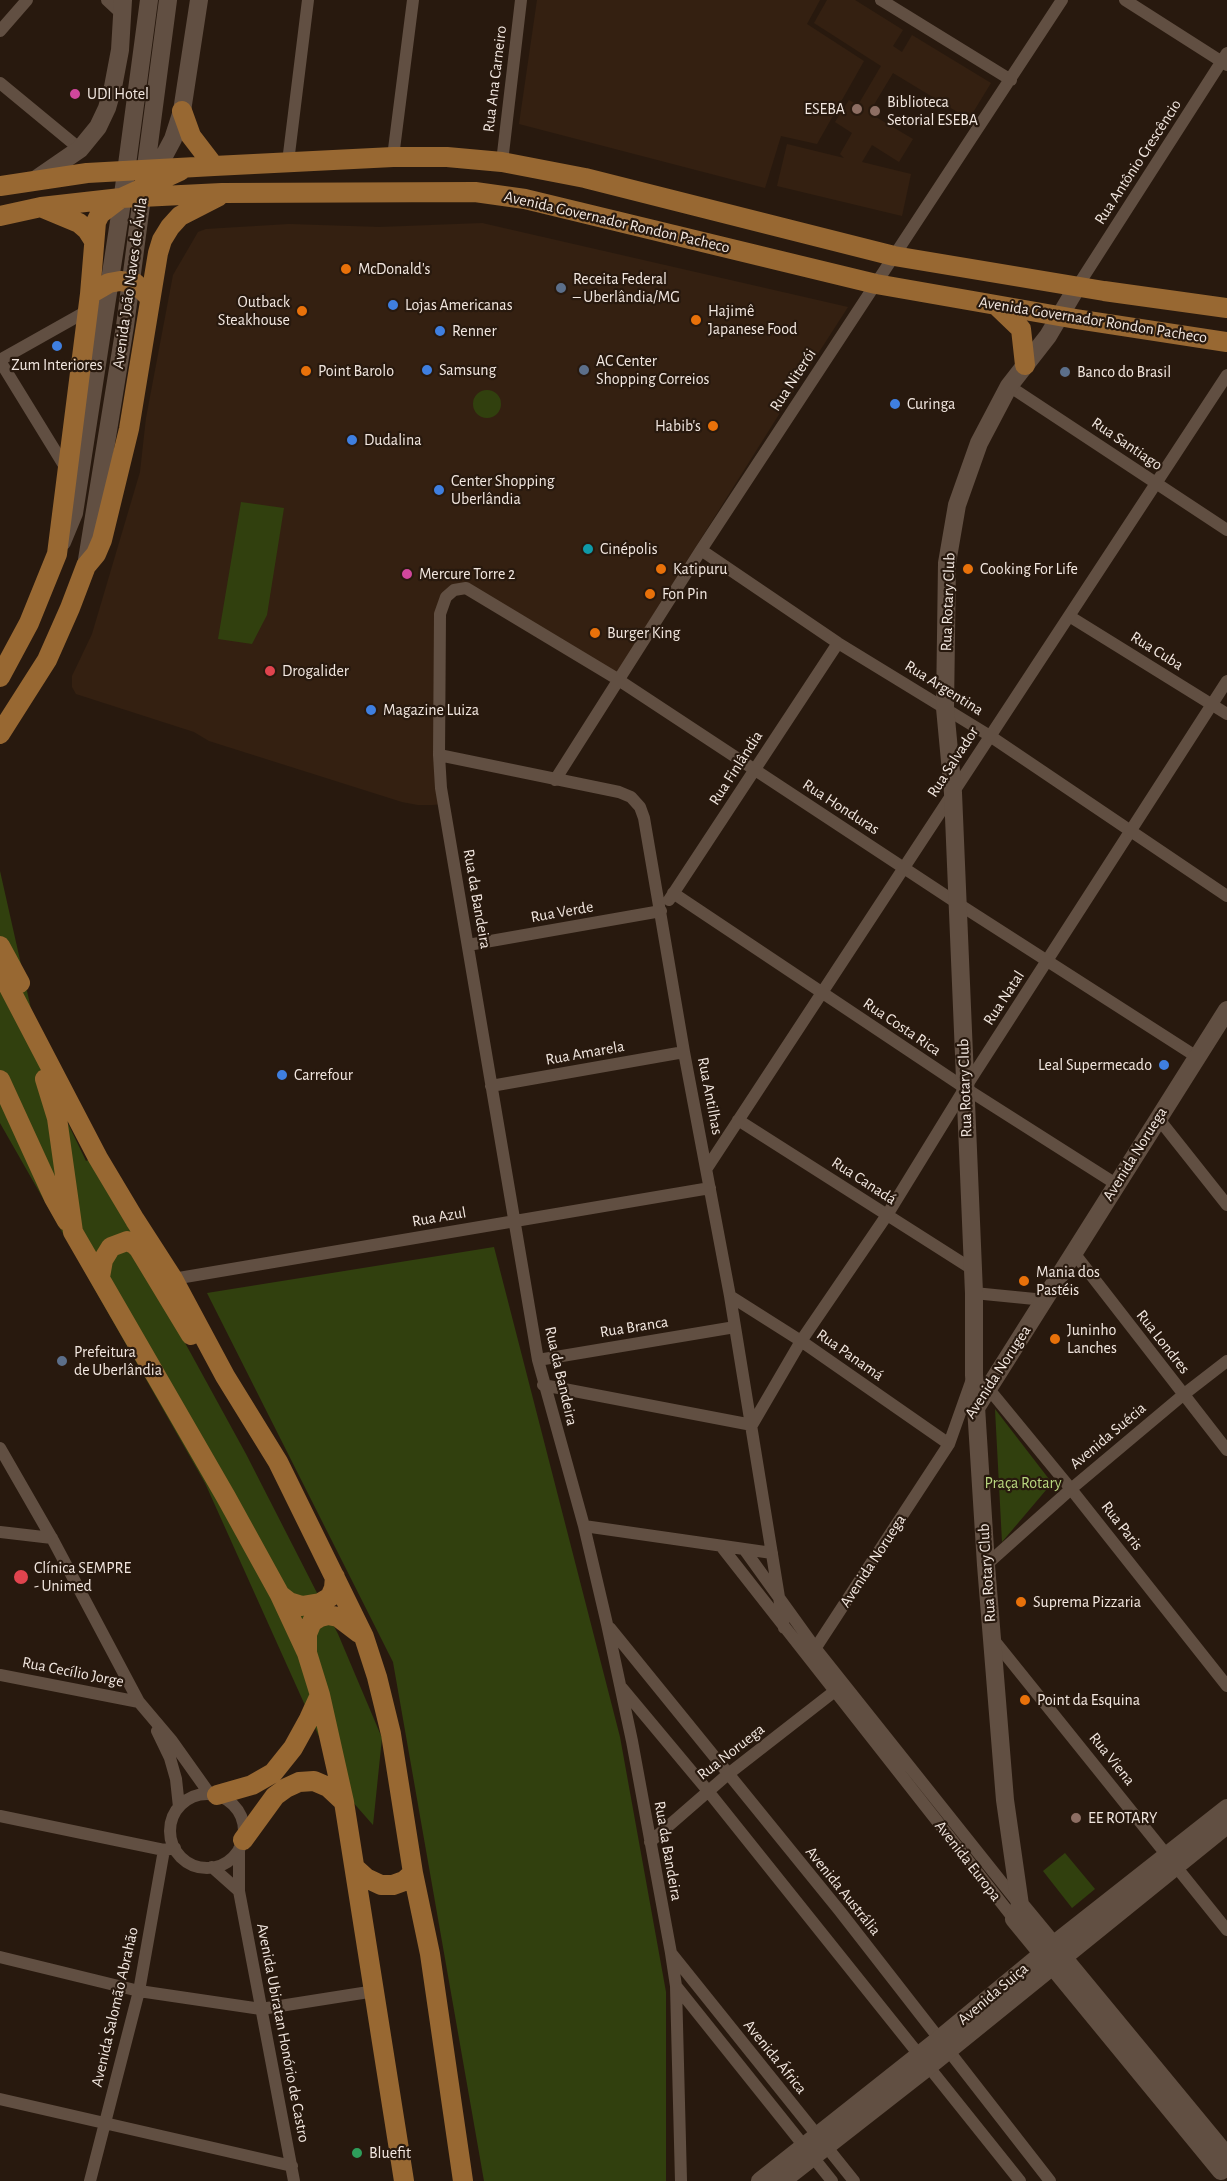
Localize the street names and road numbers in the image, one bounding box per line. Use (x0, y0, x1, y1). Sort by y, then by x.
street label: Rua Ana Carneiro (479, 25, 511, 133)
street label: Rua Antônio Crescêncio (1090, 96, 1186, 228)
street label: Avenida Governador Rondon Pacheco (502, 187, 732, 257)
street label: Avenida João Naves de Ávila (108, 196, 152, 370)
street label: Avenida Governador Rondon Pacheco (977, 292, 1209, 348)
street label: Rua Niterói (766, 345, 820, 415)
street label: Rua Santiago (1088, 413, 1166, 475)
street label: Rua Rotary Club (937, 552, 959, 652)
street label: Rua Cuba (1127, 627, 1187, 675)
street label: Rua Argentina (901, 656, 987, 720)
street label: Rua Salvador (923, 723, 983, 801)
street label: Rua Finlândia (705, 727, 767, 809)
street label: Rua Honduras (799, 775, 883, 839)
street label: Rua da Bandeira (459, 848, 495, 950)
street label: Rua Verde (529, 897, 595, 927)
street label: Rua Natal (979, 967, 1029, 1029)
street label: Rua Costa Rica (859, 994, 945, 1060)
street label: Rua Amarela (544, 1037, 626, 1069)
street label: Rua Rotary Club (954, 1038, 976, 1138)
street label: Rua Antilhas (693, 1056, 727, 1136)
street label: Avenida Noruega (1098, 1103, 1172, 1205)
street label: Rua Canadá (828, 1153, 900, 1209)
street label: Rua Azul (410, 1203, 468, 1231)
street label: Rua Londres (1132, 1306, 1194, 1378)
street label: Rua Branca (598, 1312, 670, 1342)
street label: Avenida Norugea (961, 1322, 1035, 1422)
street label: Rua da Bandeira (540, 1325, 582, 1427)
street label: Rua Panamá (813, 1325, 887, 1385)
street label: Avenida Suécia (1066, 1398, 1150, 1474)
street label: Rua Paris (1097, 1498, 1147, 1554)
street label: Avenida Noruega (836, 1511, 910, 1611)
street label: Rua Rotary Club (974, 1523, 1000, 1623)
street label: Rua Cecílio Jorge (21, 1653, 125, 1691)
street label: Rua Noruega (693, 1720, 769, 1784)
street label: Rua Viena (1085, 1729, 1139, 1789)
street label: Rua da Bandeira (650, 1800, 686, 1902)
street label: Avenida Europa (930, 1817, 1006, 1905)
street label: Avenida Austrália (801, 1843, 885, 1939)
street label: Avenida Ubiratan Honório de Castro (252, 1922, 314, 2144)
street label: Avenida Salomão Abrahão (87, 1925, 143, 2089)
street label: Avenida Suiça (954, 1959, 1032, 2029)
street label: Avenida África (739, 2016, 811, 2098)

